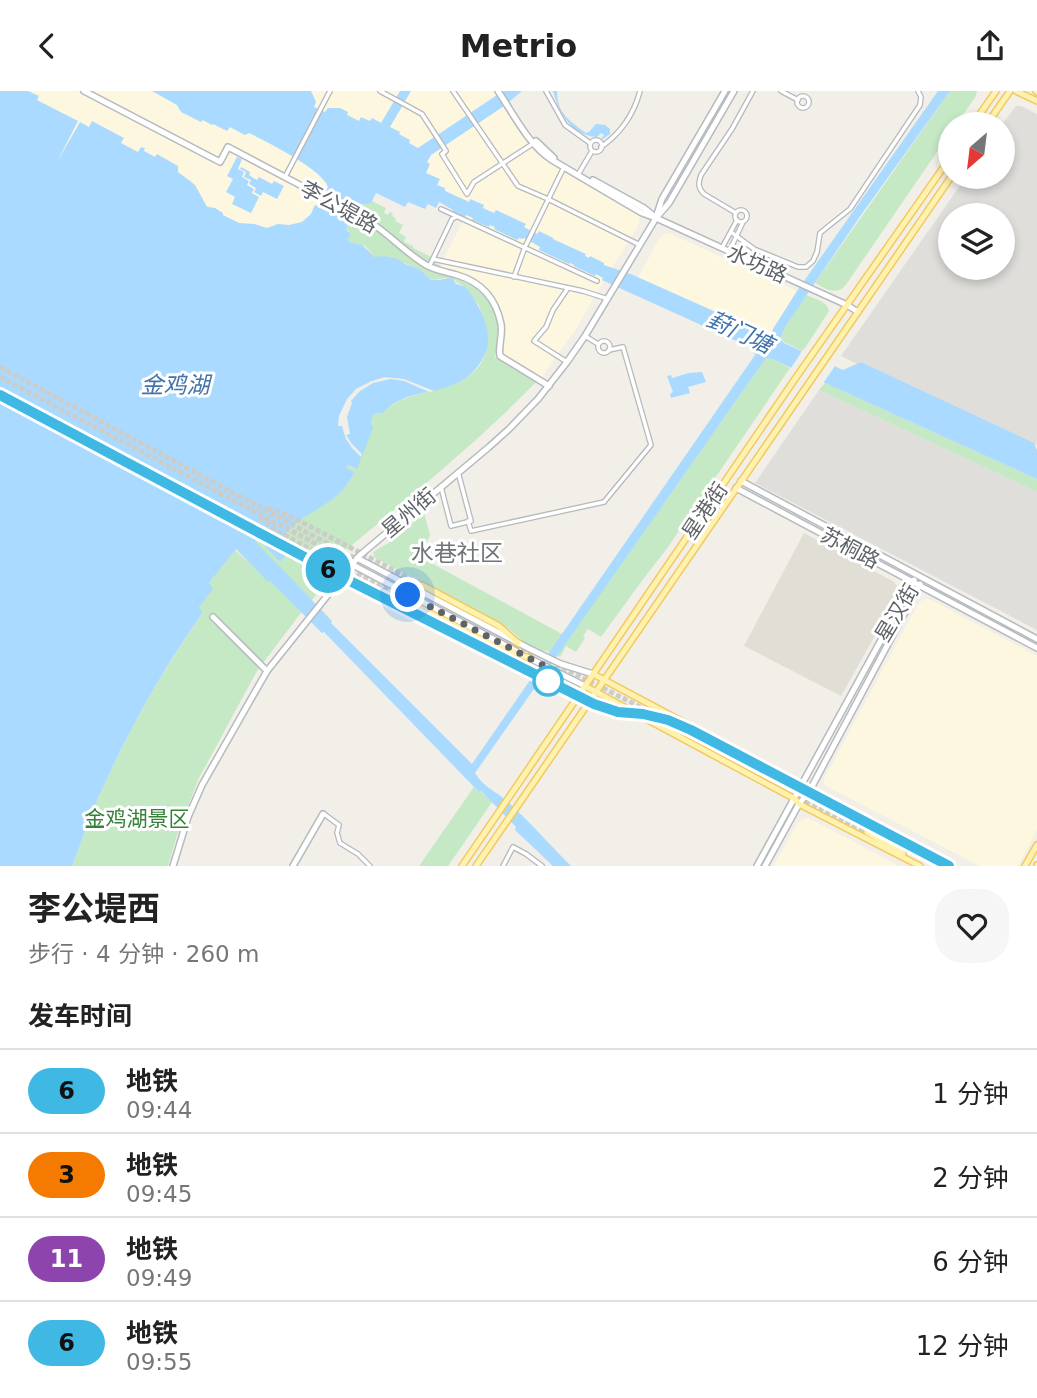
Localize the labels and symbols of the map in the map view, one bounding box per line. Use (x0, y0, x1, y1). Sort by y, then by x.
north arrow (938, 112, 1015, 189)
street label: 李公堤路 (296, 176, 382, 238)
street label: 水坊路 (723, 240, 791, 288)
water label: 葑门塘 (703, 306, 780, 360)
water label: 金鸡湖 (141, 372, 213, 398)
street label: 星港街 (677, 478, 733, 544)
street label: 星州街 (377, 484, 441, 542)
street label: 苏桐路 (817, 523, 883, 573)
district label: 水巷社区 (411, 540, 503, 566)
line badge: 6 (305, 547, 351, 593)
your location (390, 577, 425, 612)
street label: 星汉街 (870, 580, 924, 646)
unlabelled marker (533, 666, 563, 696)
park label: 金鸡湖景区 (85, 807, 190, 831)

